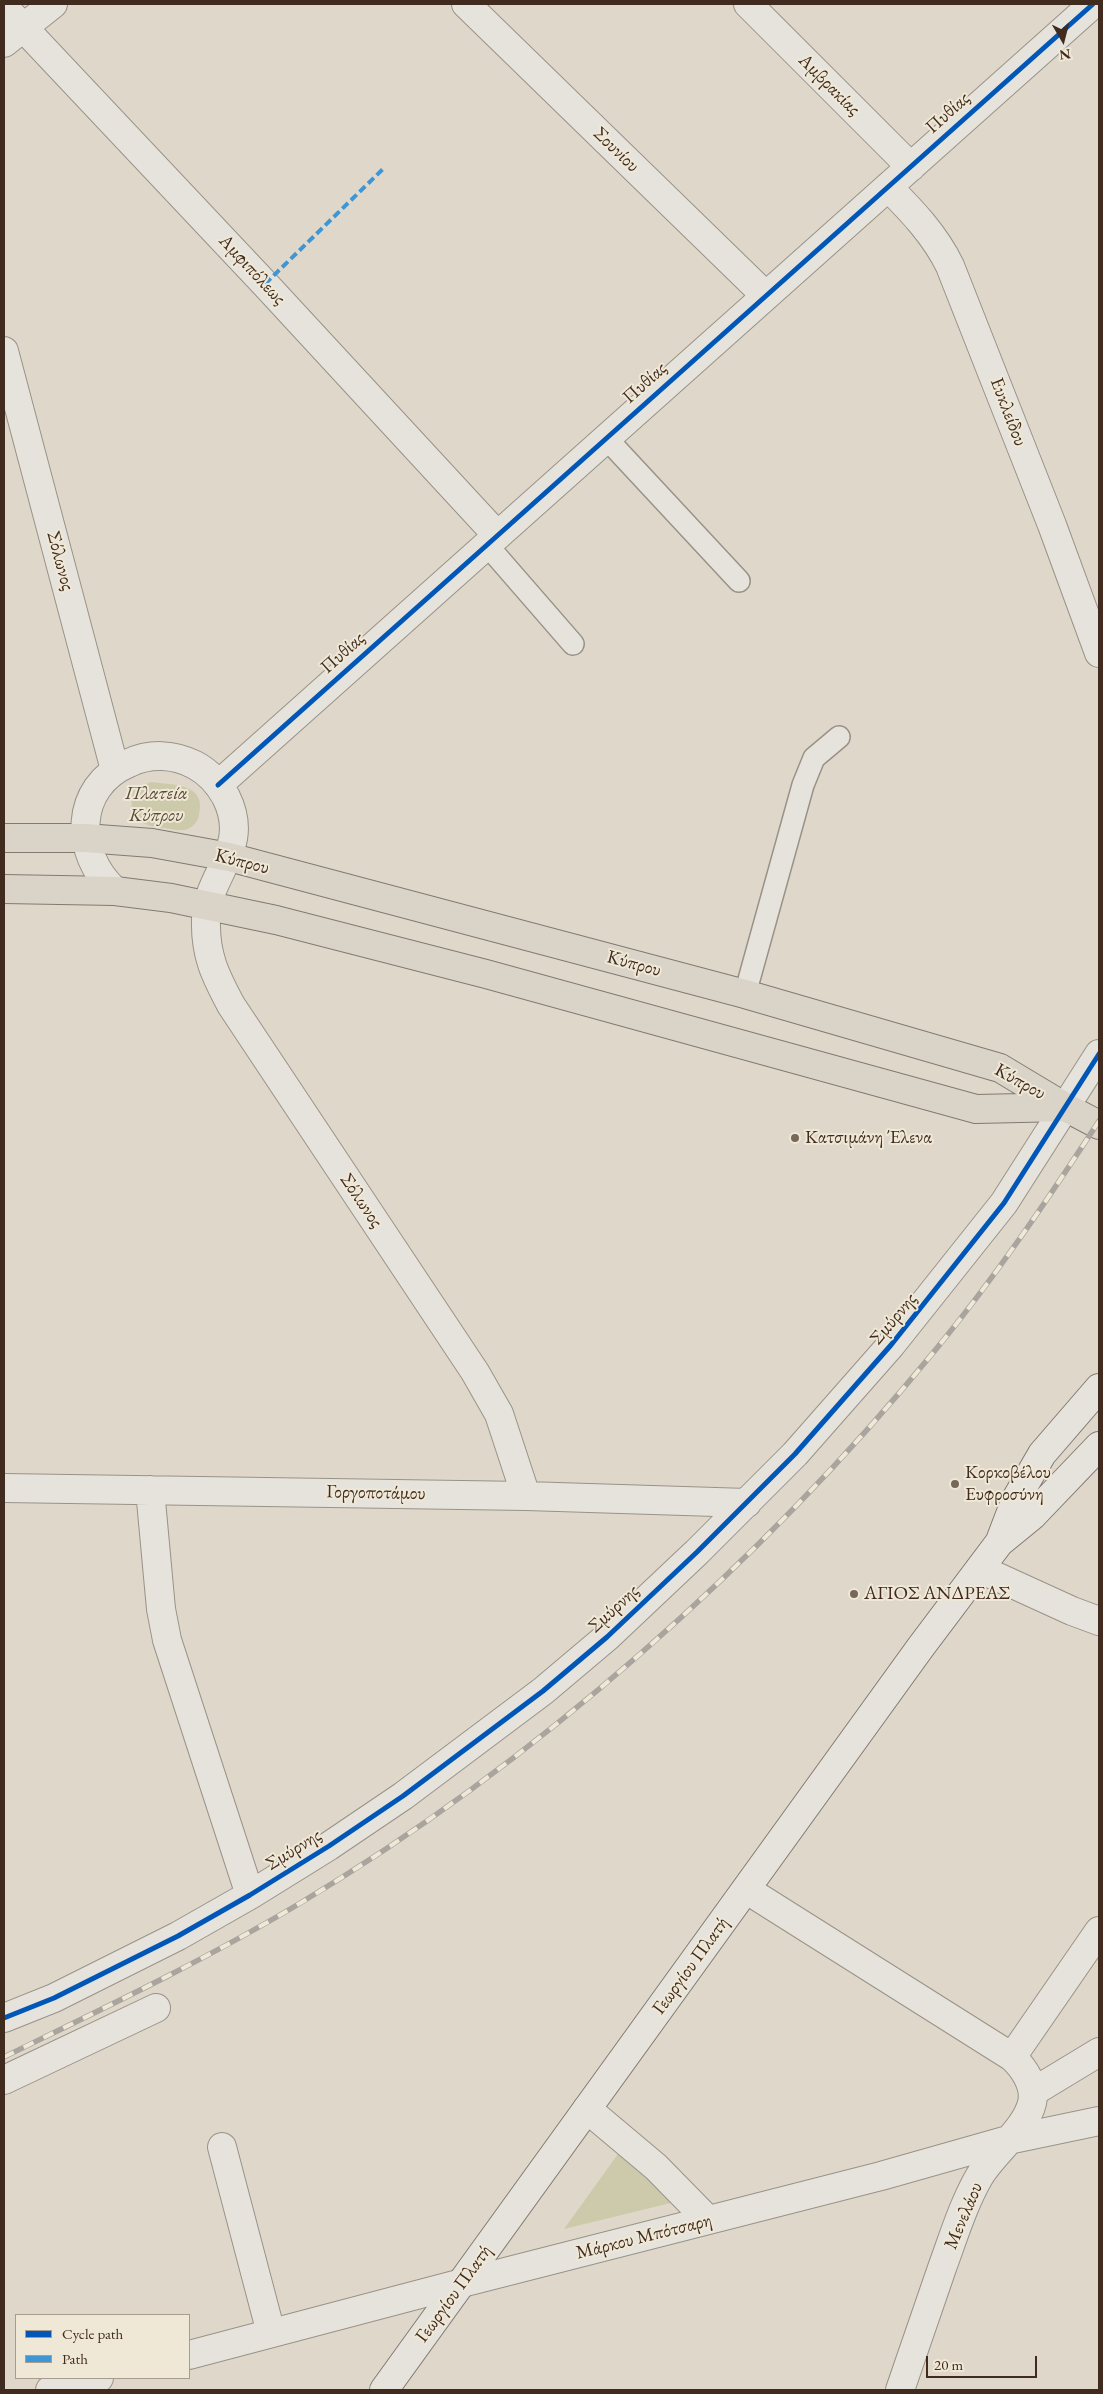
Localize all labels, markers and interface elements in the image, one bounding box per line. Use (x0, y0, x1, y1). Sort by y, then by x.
north arrow (1038, 15, 1088, 65)
text: N (1058, 45, 1072, 65)
street label: Αμβρακίας (793, 49, 865, 121)
street label: Πυθίας (921, 87, 975, 139)
street label: Σουνίου (588, 123, 644, 177)
street label: Αμφιπόλεως (214, 230, 290, 310)
street label: Πυθίας (618, 357, 672, 409)
street label: Ευκλείδου (985, 375, 1031, 449)
street label: Σόλωνος (41, 529, 79, 593)
street label: Πυθίας (316, 627, 370, 679)
park label: Πλατεία Κύπρου (125, 783, 187, 827)
street label: Κύπρου (213, 844, 271, 880)
street label: Κύπρου (604, 946, 664, 982)
street label: Κύπρου (990, 1059, 1050, 1105)
place label: Κατσιμάνη Έλενα (805, 1127, 932, 1149)
marker: Κατσιμάνη Έλενα (789, 1132, 801, 1144)
street label: Σόλωνος (335, 1170, 387, 1232)
street label: Σμύρνης (866, 1288, 922, 1350)
place label: Κορκοβέλου Ευφροσύνη (965, 1462, 1051, 1506)
marker: Κορκοβέλου Ευφροσύνη (949, 1478, 961, 1490)
street label: Γοργοποτάμου (326, 1481, 426, 1505)
street label: Σμύρνης (584, 1580, 644, 1638)
place label: ΑΓΙΟΣ ΑΝΔΡΕΑΣ (864, 1583, 1010, 1605)
marker: ΑΓΙΟΣ ΑΝΔΡΕΑΣ (848, 1588, 860, 1600)
street label: Σμύρνης (262, 1824, 326, 1876)
street label: Γεωργίου Πλατή (648, 1913, 734, 2019)
street label: Μενελάου (940, 2179, 988, 2253)
street label: Μάρκου Μπότσαρη (574, 2209, 714, 2265)
street label: Γεωργίου Πλατή (411, 2241, 497, 2347)
legend (15, 2314, 190, 2379)
text: Cycle path (62, 2324, 123, 2343)
scale bar (928, 2346, 1039, 2378)
text: Path (62, 2349, 88, 2368)
text: 20 m (934, 2355, 963, 2374)

